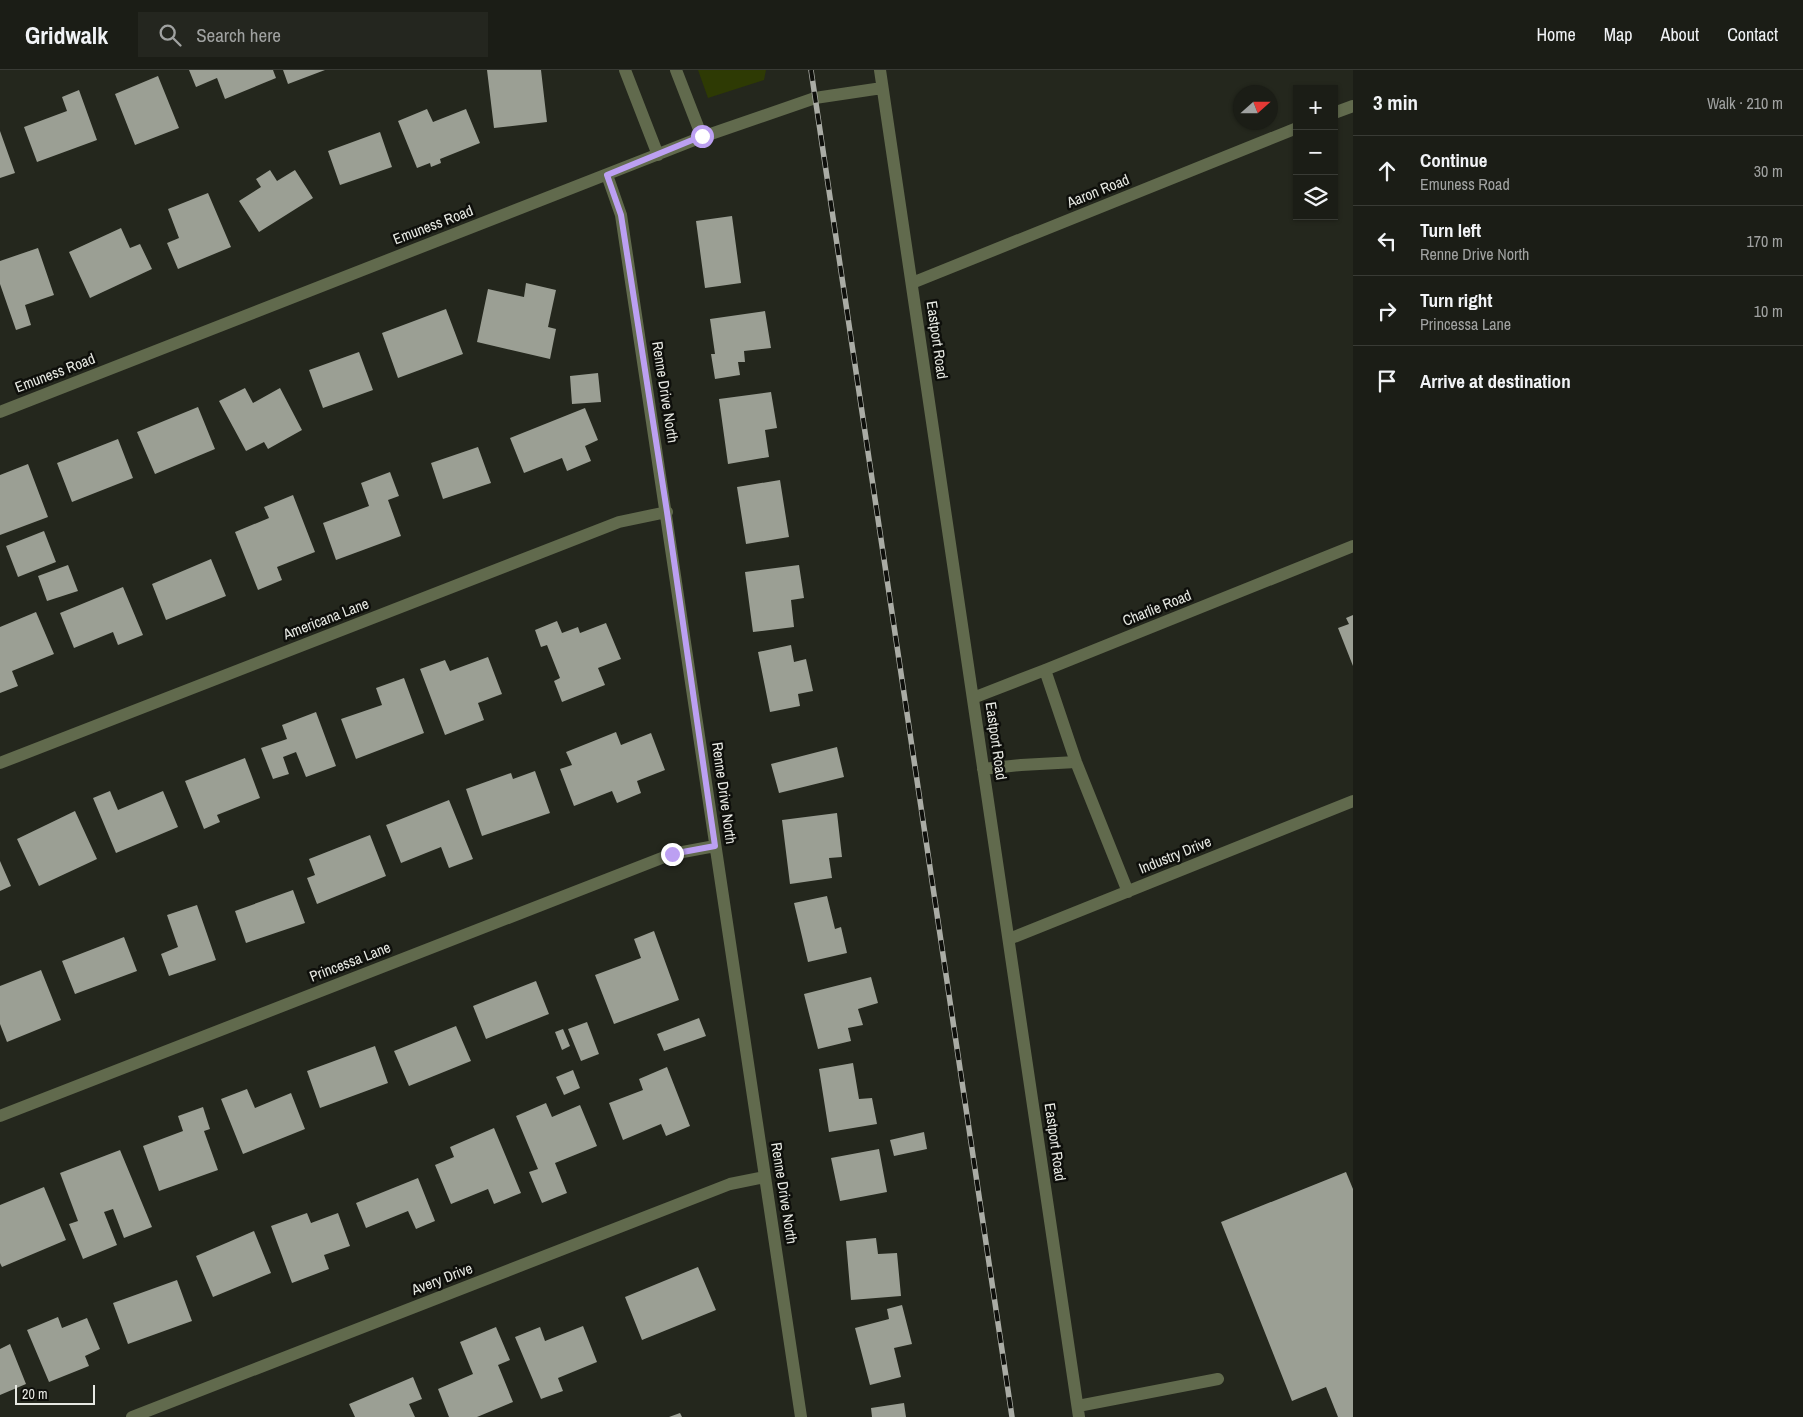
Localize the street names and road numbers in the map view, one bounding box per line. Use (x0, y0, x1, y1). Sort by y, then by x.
street label: Aaron Road (1063, 169, 1132, 213)
street label: Emuness Road (390, 200, 476, 249)
street label: Eastport Road (922, 300, 953, 380)
street label: Renne Drive North (647, 340, 684, 444)
street label: Emuness Road (12, 348, 98, 397)
street label: Charlie Road (1119, 584, 1194, 631)
street label: Americana Lane (279, 593, 372, 645)
street label: Eastport Road (981, 701, 1012, 781)
street label: Renne Drive North (707, 741, 742, 845)
street label: Industry Drive (1135, 830, 1214, 879)
street label: Princessa Lane (306, 936, 394, 987)
street label: Eastport Road (1040, 1102, 1071, 1182)
street label: Renne Drive North (766, 1141, 803, 1245)
street label: Avery Drive (407, 1257, 476, 1300)

